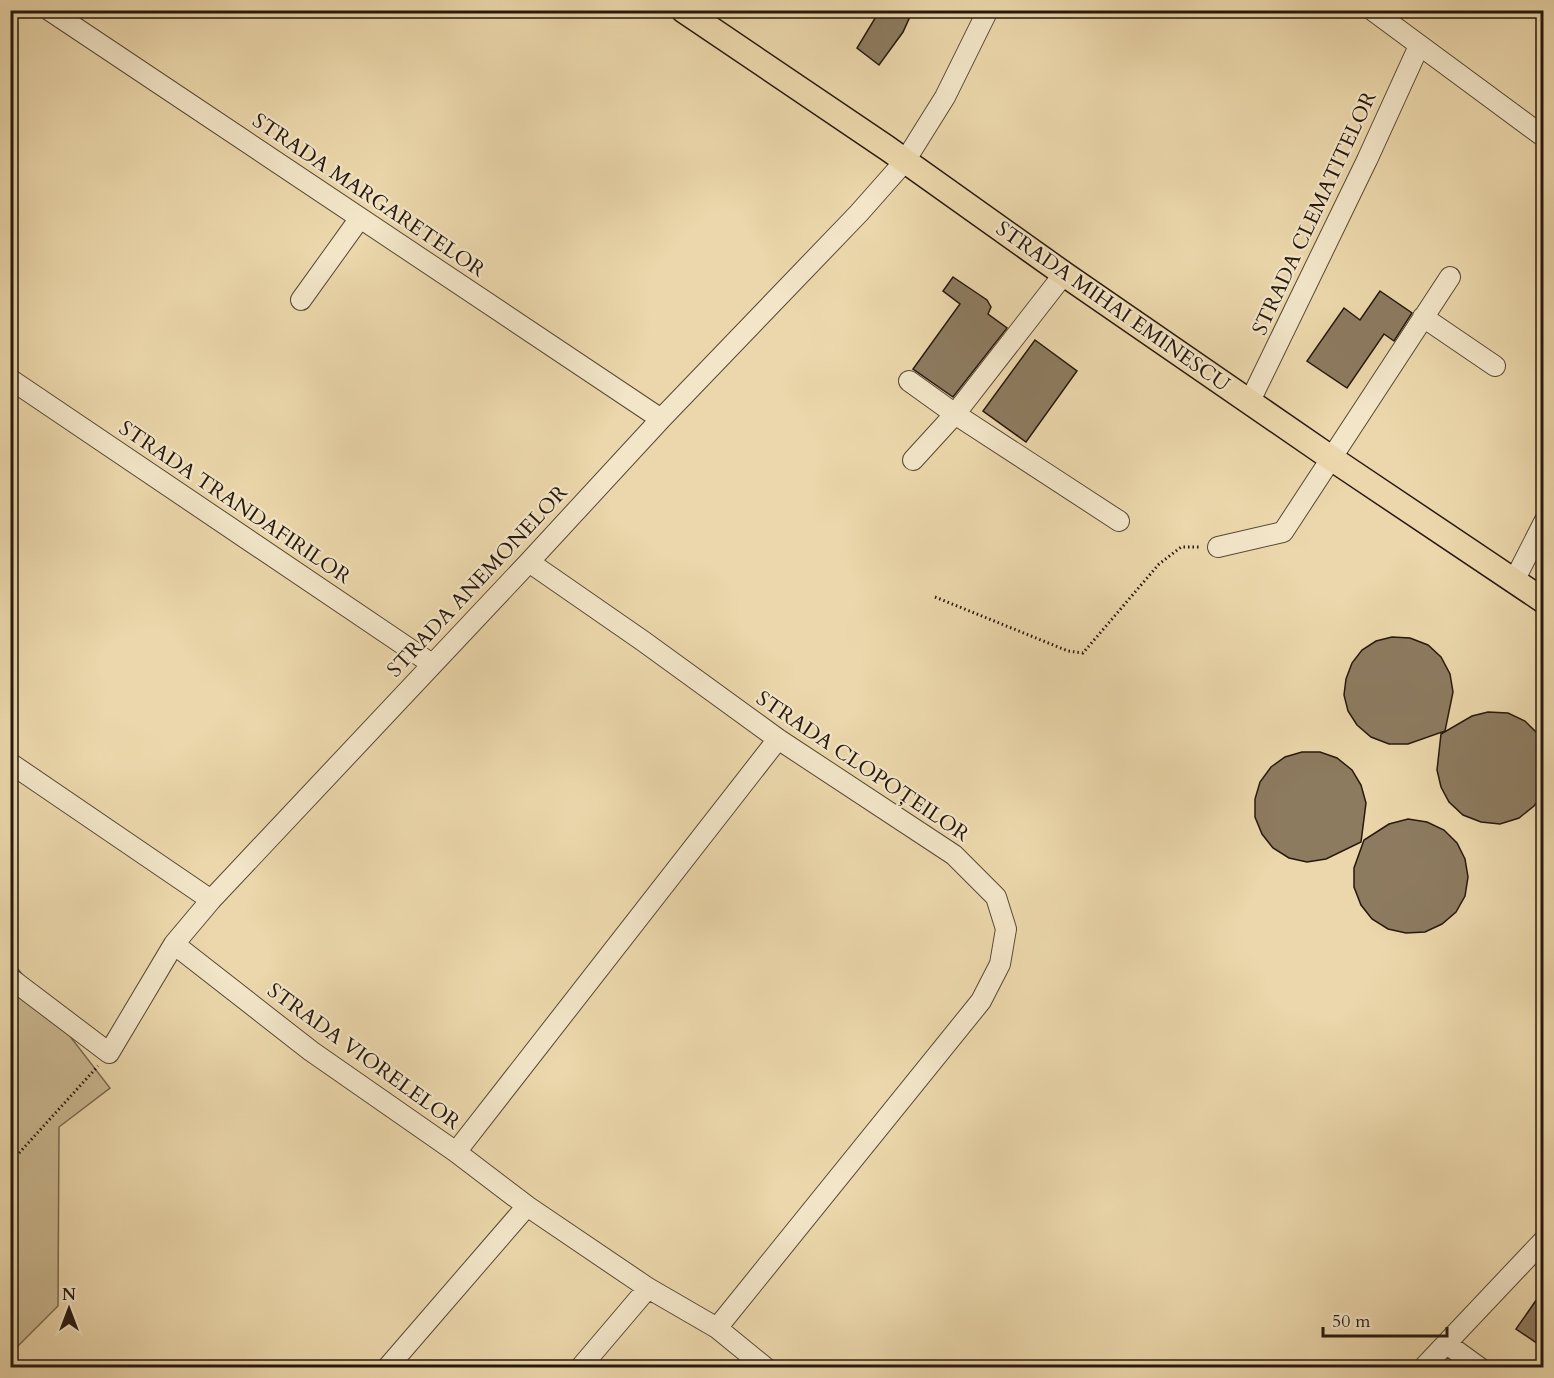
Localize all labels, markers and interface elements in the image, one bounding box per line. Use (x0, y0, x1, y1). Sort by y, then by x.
street label: STRADA CLEMATITELOR (1245, 86, 1384, 340)
street label: STRADA MARGARETELOR (247, 106, 491, 285)
street label: STRADA MIHAI EMINESCU (990, 214, 1236, 399)
street label: STRADA TRANDAFIRILOR (113, 414, 357, 591)
street label: STRADA ANEMONELOR (380, 479, 575, 684)
street label: STRADA CLOPOȚEILOR (750, 684, 975, 849)
street label: STRADA VIORELELOR (261, 976, 467, 1137)
north arrow (39, 1279, 99, 1339)
text: N (62, 1284, 76, 1306)
scale bar (1323, 1300, 1448, 1338)
text: 50 m (1332, 1309, 1371, 1334)

